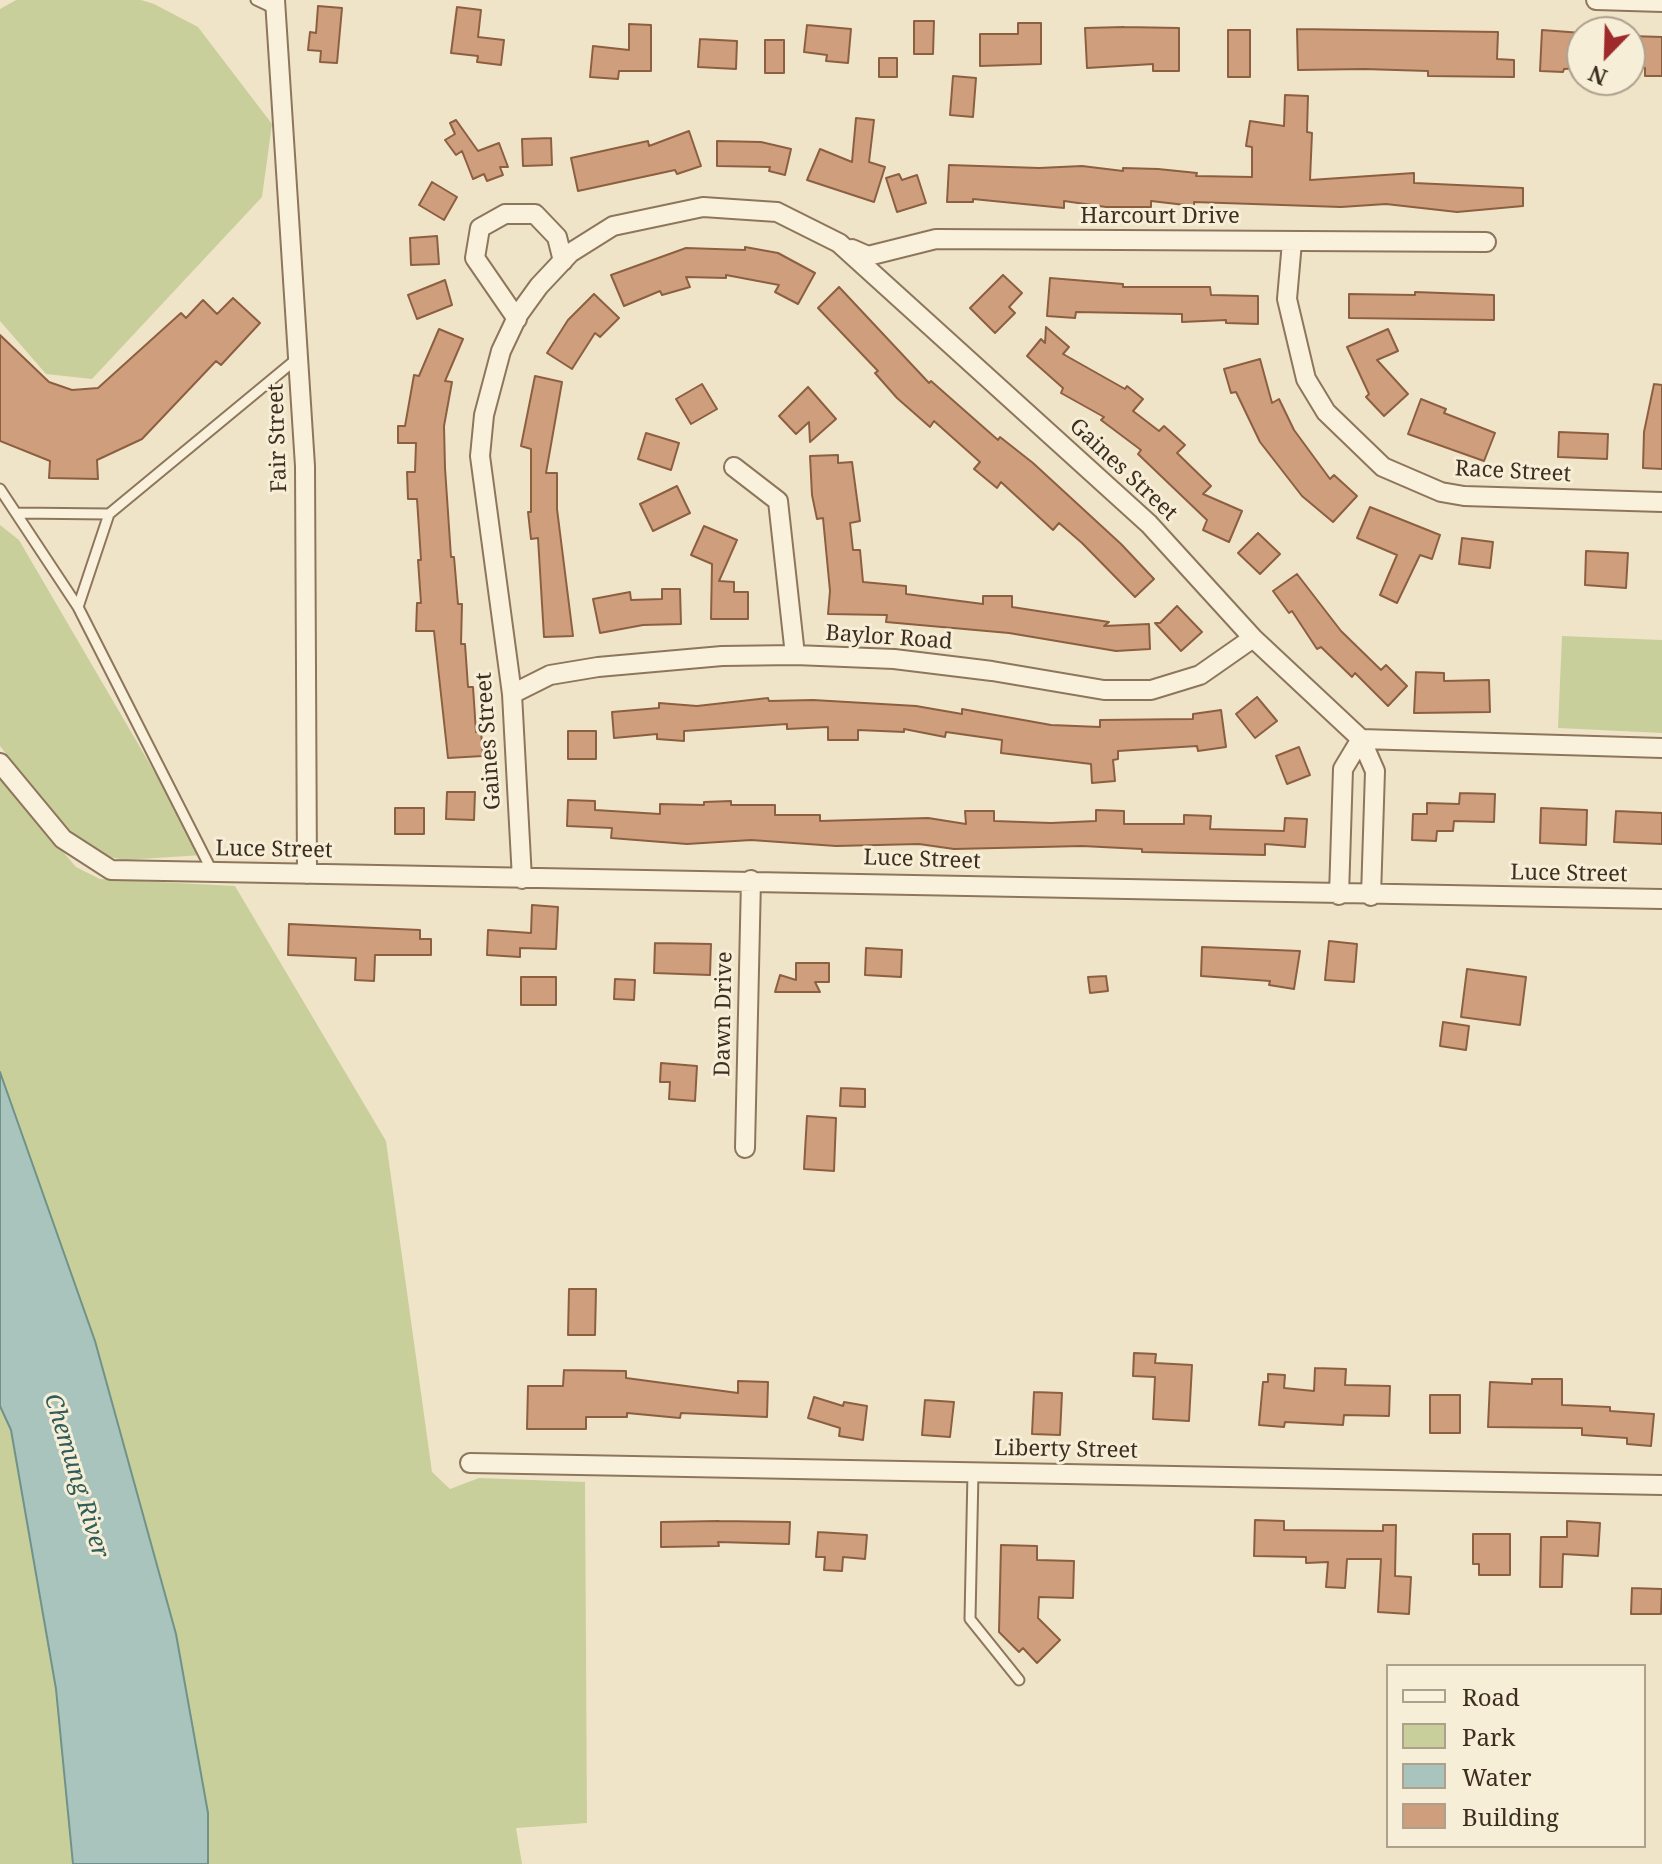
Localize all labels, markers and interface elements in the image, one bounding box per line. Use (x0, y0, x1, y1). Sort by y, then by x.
north arrow (1566, 16, 1646, 96)
text: N (1584, 59, 1611, 93)
street label: Harcourt Drive (1080, 204, 1240, 230)
street label: Fair Street (263, 383, 293, 493)
street label: Gaines Street (1063, 413, 1183, 527)
street label: Race Street (1454, 456, 1572, 488)
street label: Baylor Road (825, 620, 953, 656)
street label: Gaines Street (471, 671, 507, 811)
street label: Luce Street (215, 836, 333, 864)
street label: Luce Street (863, 845, 981, 875)
street label: Luce Street (1510, 860, 1628, 888)
street label: Dawn Drive (710, 951, 738, 1077)
water label: Chemung River (37, 1390, 115, 1562)
street label: Liberty Street (994, 1436, 1138, 1464)
legend (1386, 1664, 1646, 1848)
text: Road (1462, 1680, 1520, 1713)
text: Park (1462, 1720, 1515, 1753)
text: Water (1462, 1760, 1532, 1793)
text: Building (1462, 1800, 1559, 1833)

